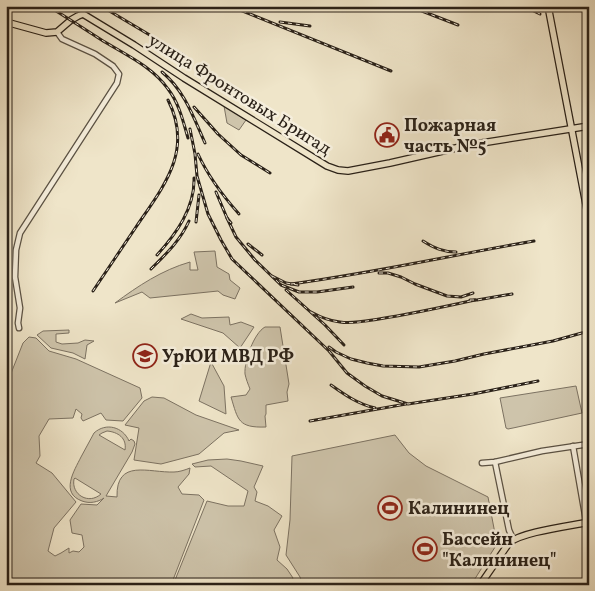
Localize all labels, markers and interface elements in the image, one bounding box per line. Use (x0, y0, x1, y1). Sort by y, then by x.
street label: улица Фронтовых Бригад (143, 29, 336, 162)
place label: Пожарная часть №5 (404, 114, 496, 160)
public building icon: Пожарная часть №5 (374, 122, 400, 148)
school or university icon: УрЮИ МВД РФ (132, 343, 158, 369)
place label: УрЮИ МВД РФ (162, 345, 294, 370)
sports icon: Калининец (377, 495, 403, 521)
place label: Калининец (408, 497, 510, 522)
place label: Бассейн "Калининец" (442, 528, 557, 574)
sports icon: Бассейн "Калининец" (412, 536, 438, 562)

